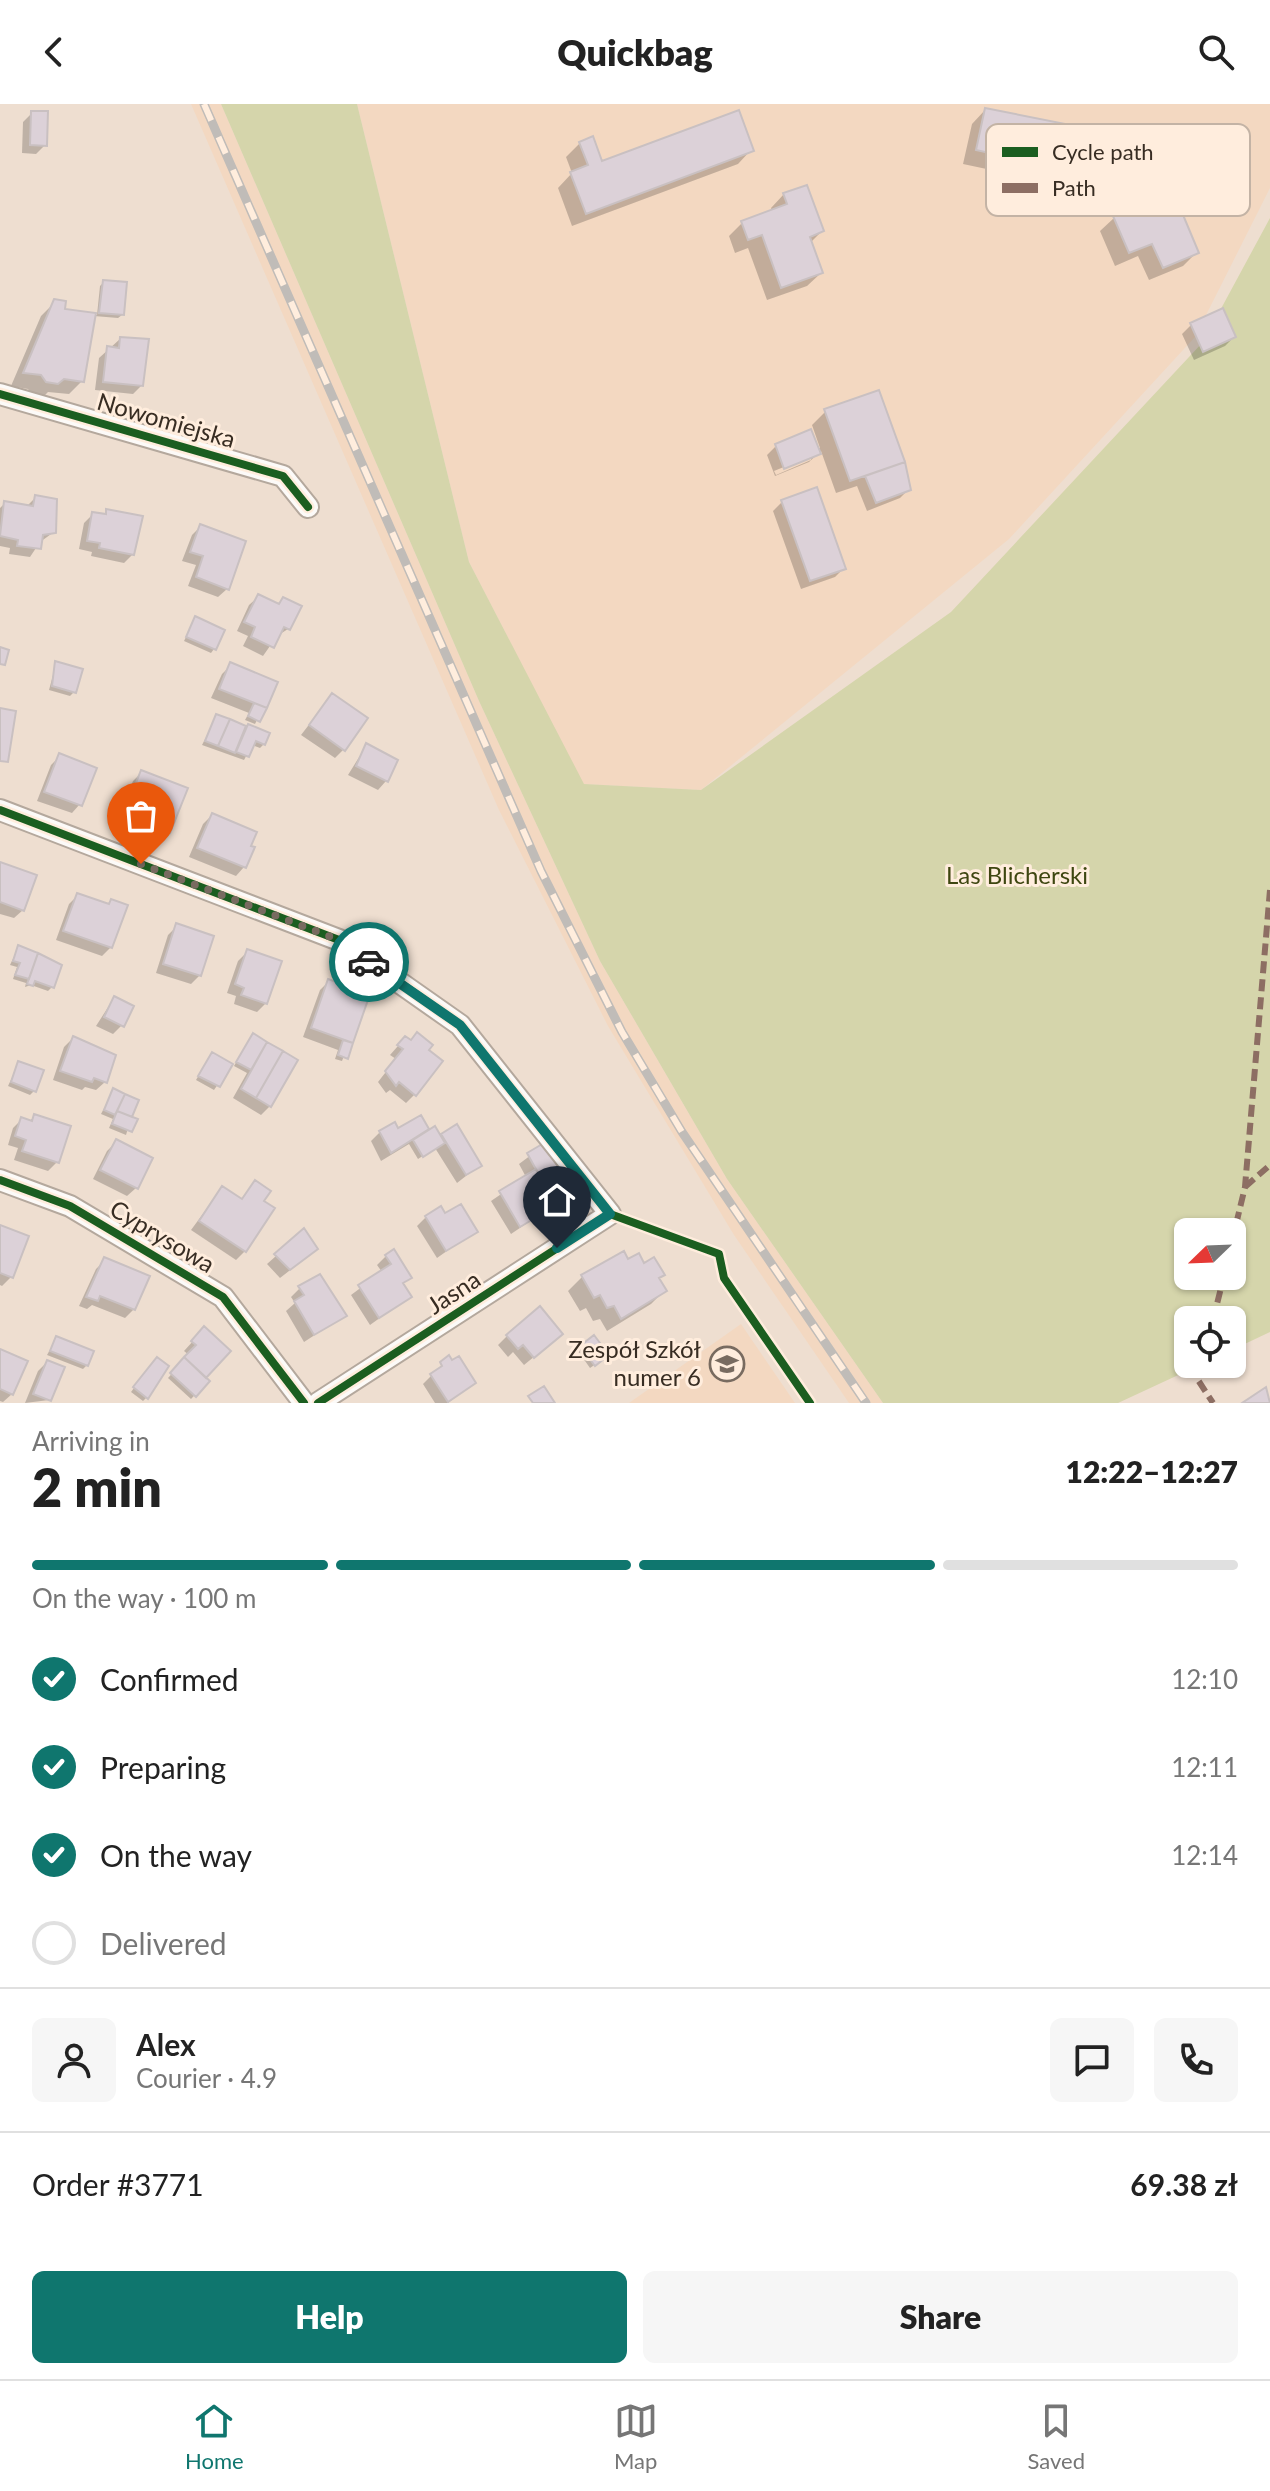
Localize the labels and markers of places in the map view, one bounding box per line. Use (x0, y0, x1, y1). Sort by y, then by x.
pin (107, 782, 175, 864)
pin (523, 1166, 591, 1248)
place label: Zespół Szkół numer 6 (568, 1334, 702, 1391)
school or university icon: Zespół Szkół numer 6 (708, 1345, 746, 1383)

